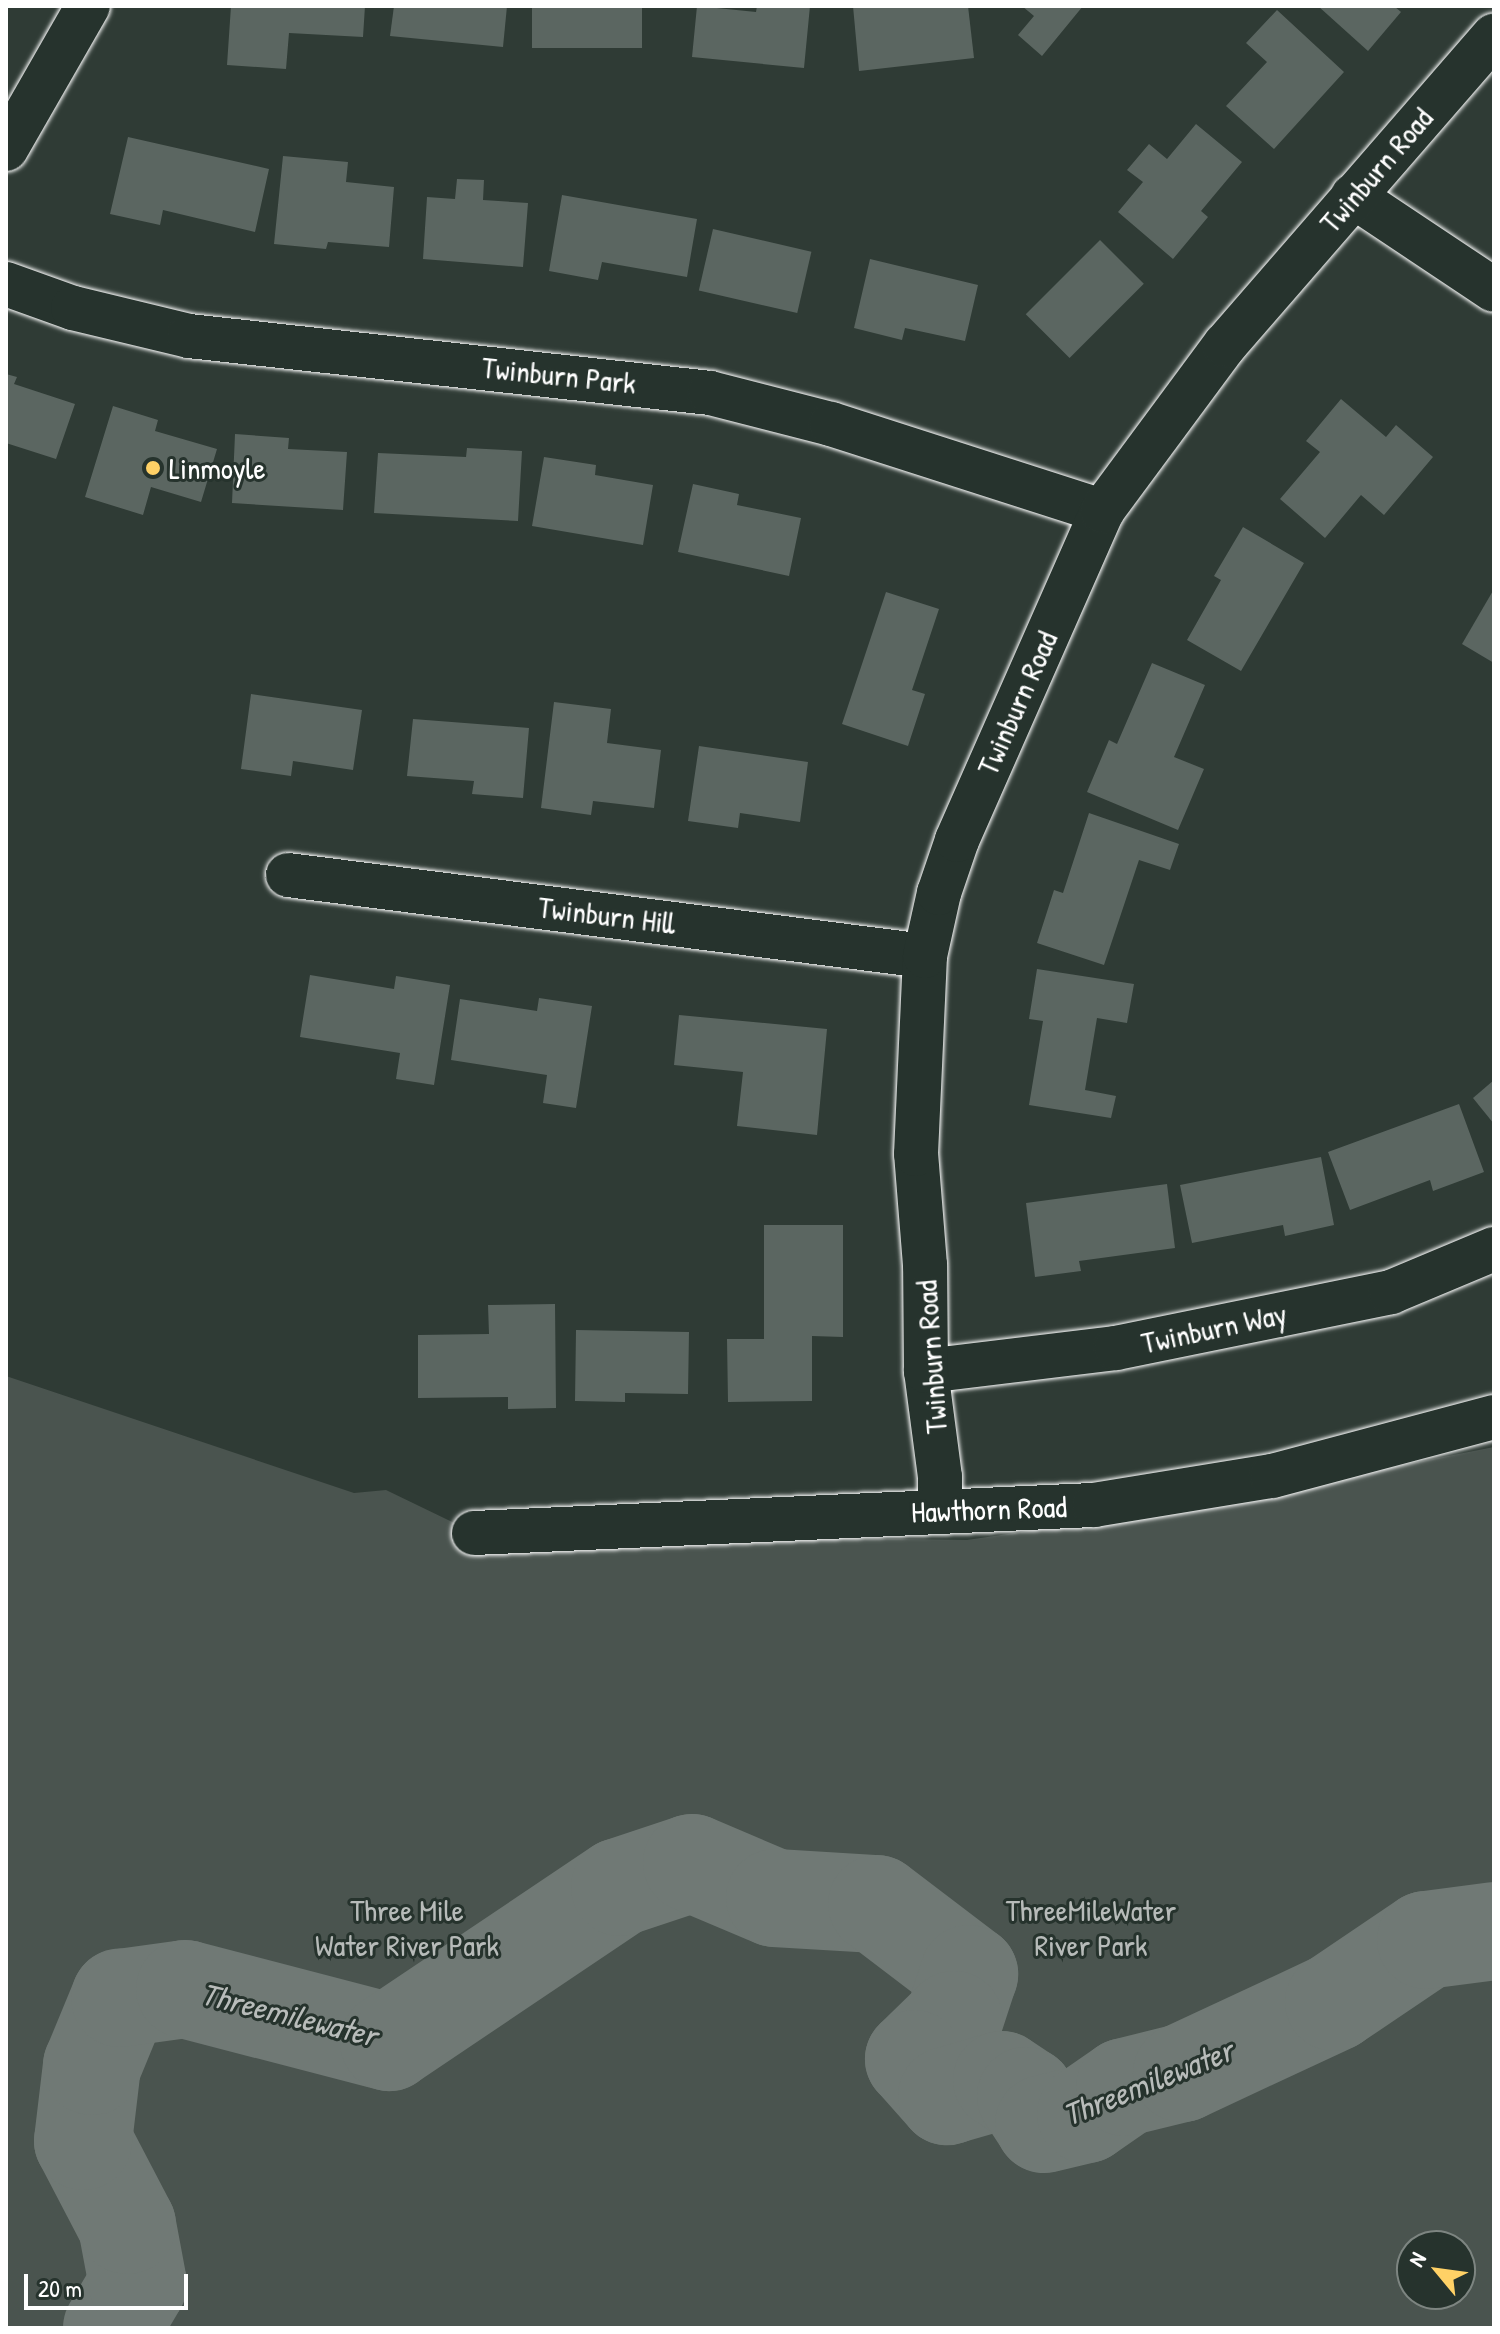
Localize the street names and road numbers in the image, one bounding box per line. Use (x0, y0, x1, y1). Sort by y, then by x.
street label: Twinburn Road (1312, 100, 1440, 240)
street label: Twinburn Park (480, 349, 638, 401)
street label: Twinburn Road (969, 625, 1065, 781)
street label: Twinburn Hill (536, 889, 678, 941)
street label: Twinburn Road (908, 1279, 954, 1435)
street label: Twinburn Way (1138, 1295, 1290, 1361)
street label: Hawthorn Road (910, 1488, 1068, 1530)

